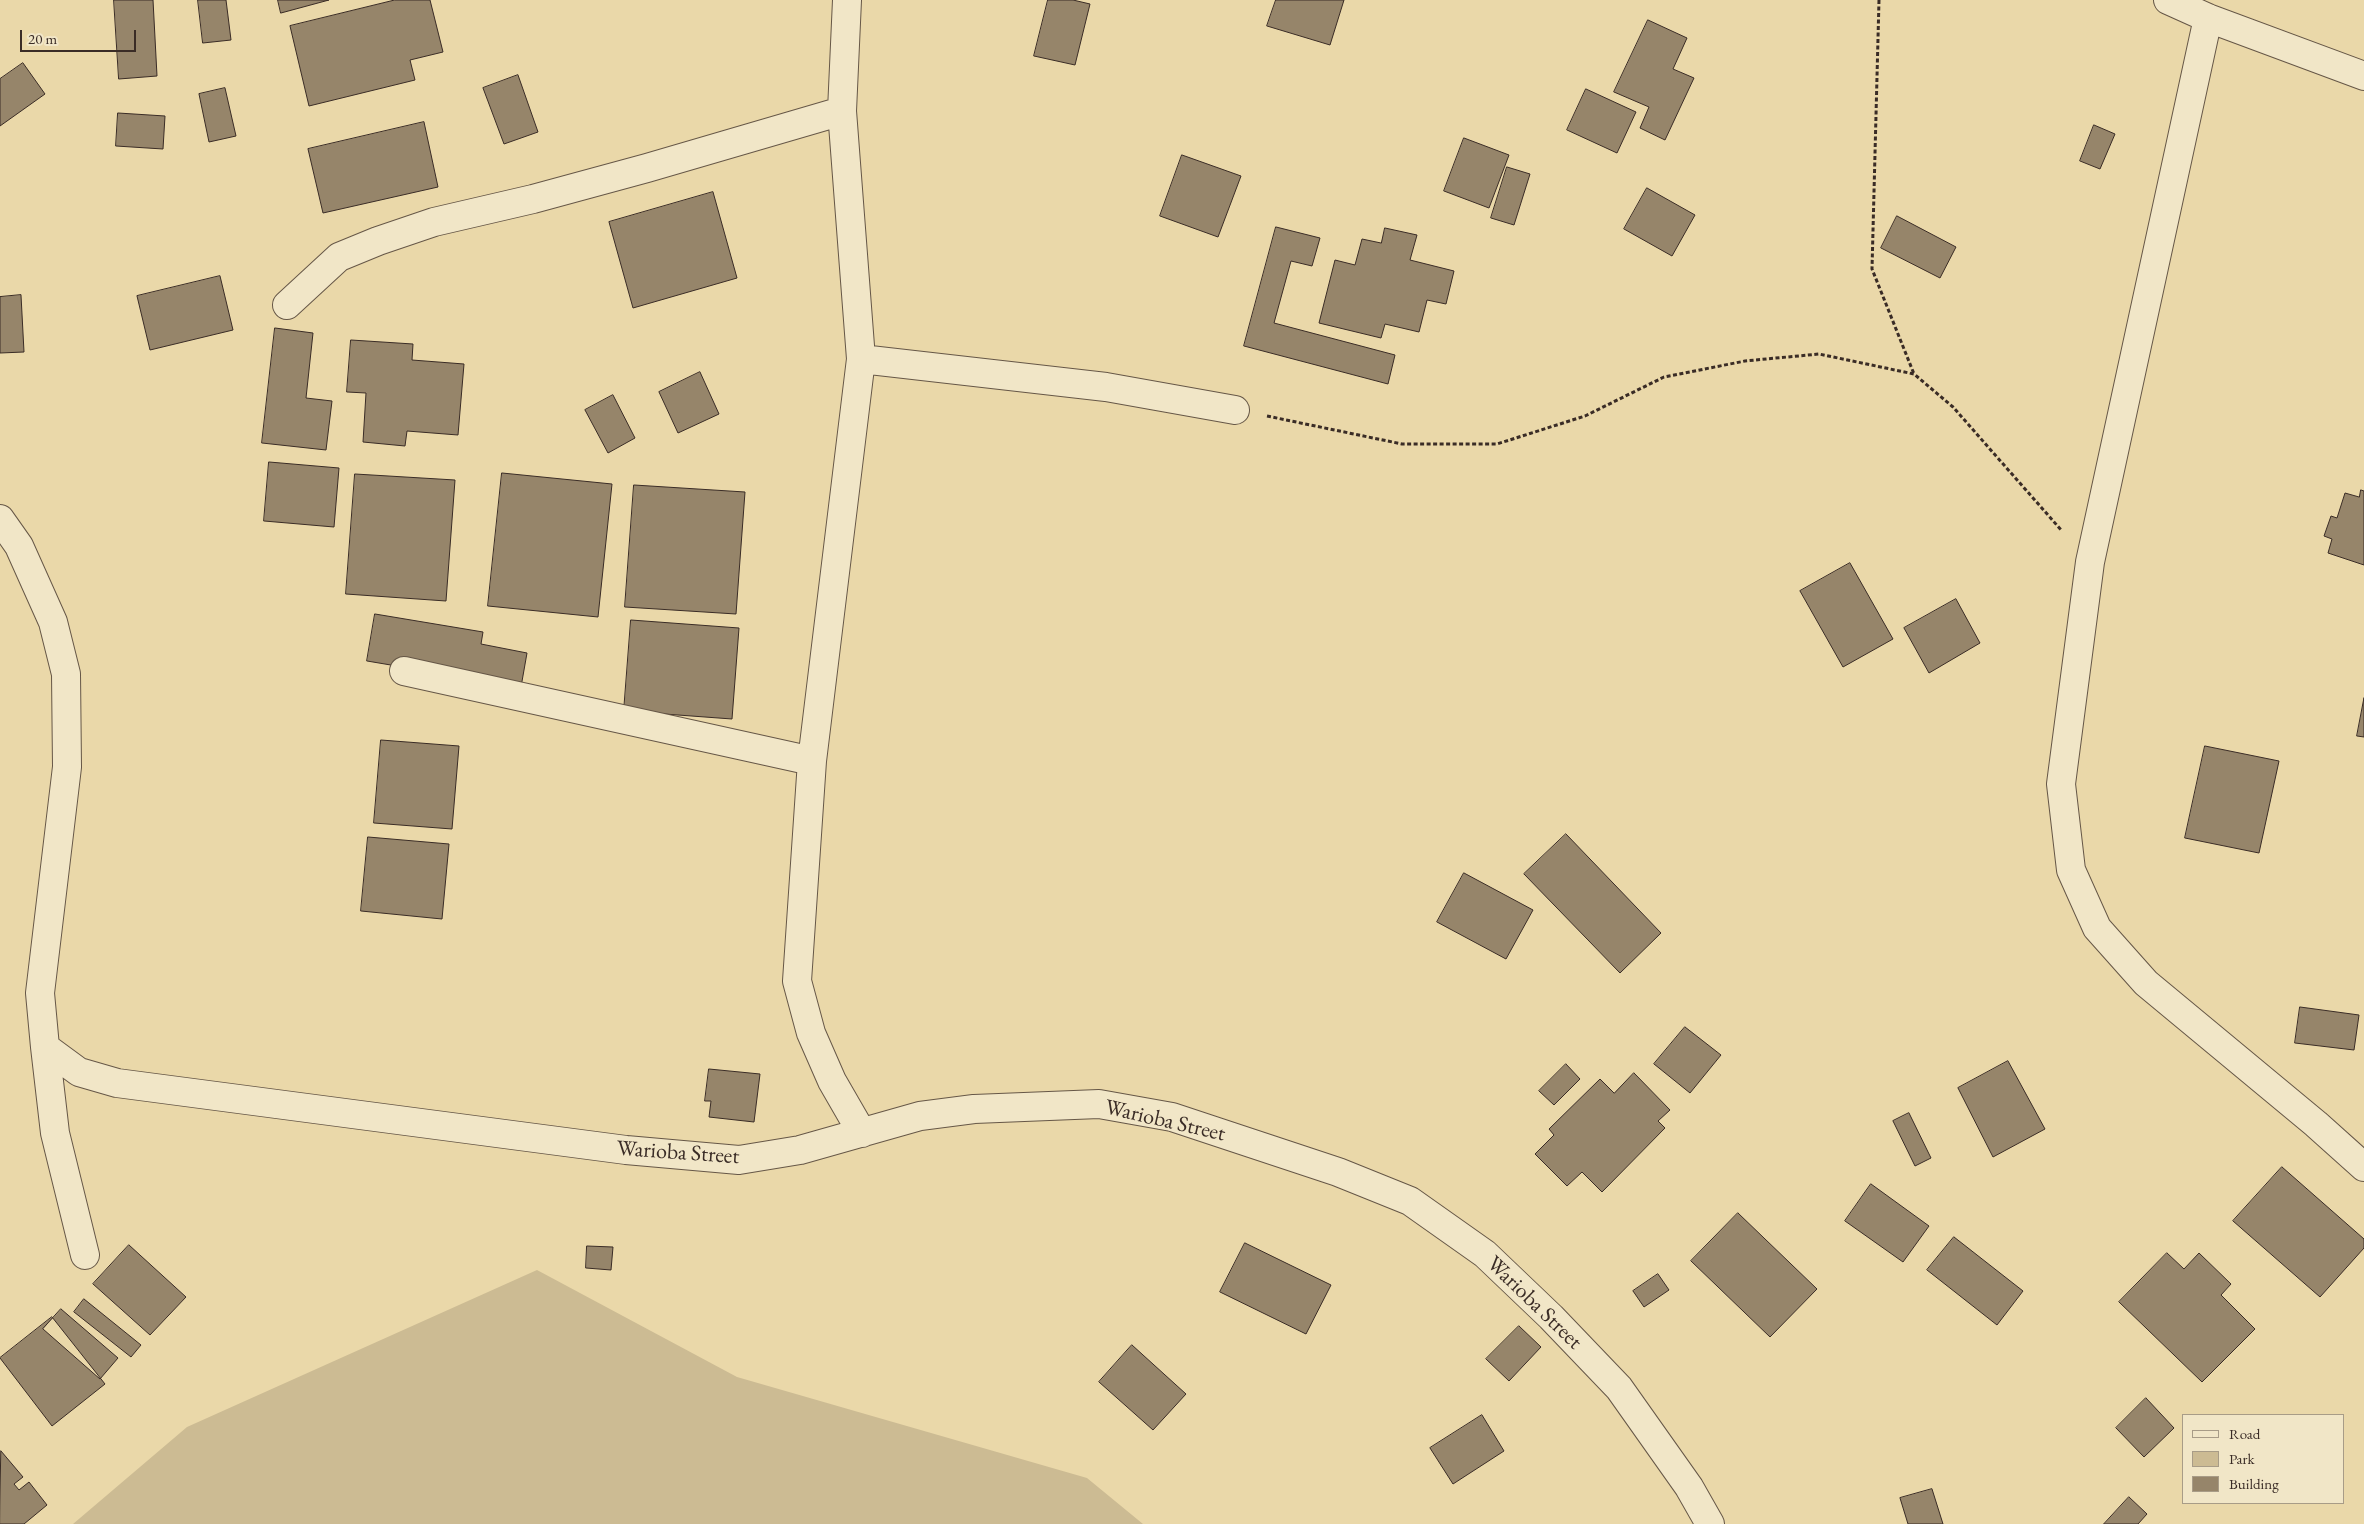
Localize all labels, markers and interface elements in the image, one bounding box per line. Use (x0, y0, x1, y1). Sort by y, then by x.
scale bar (22, 20, 139, 52)
text: 20 m (28, 29, 57, 48)
street label: Warioba Street (1102, 1094, 1228, 1148)
street label: Warioba Street (616, 1136, 740, 1170)
street label: Warioba Street (1481, 1251, 1587, 1355)
legend (2182, 1414, 2344, 1504)
text: Road (2229, 1424, 2260, 1443)
text: Park (2229, 1449, 2255, 1468)
text: Building (2229, 1474, 2279, 1493)

